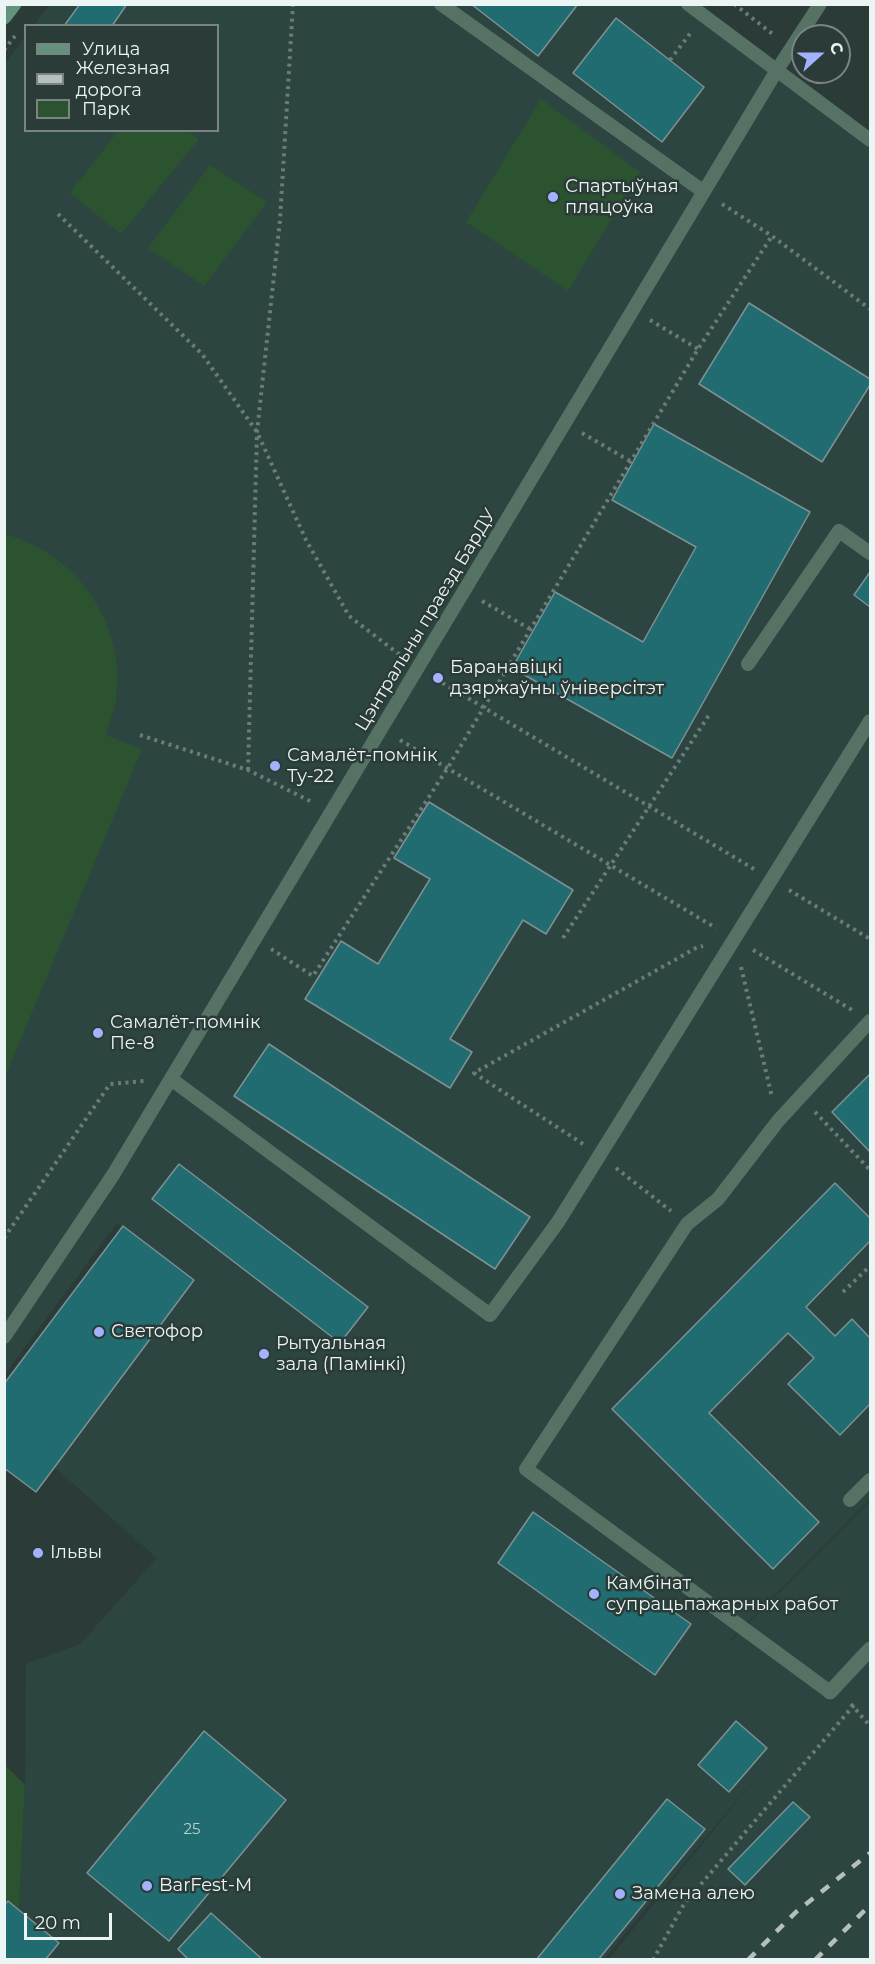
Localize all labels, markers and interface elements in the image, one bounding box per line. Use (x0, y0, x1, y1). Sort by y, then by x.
legend (24, 24, 219, 132)
north arrow (791, 24, 851, 84)
text: Улица (82, 38, 140, 60)
text: С (825, 39, 847, 57)
text: Железная дорога (76, 57, 170, 101)
text: Парк (82, 98, 130, 120)
place label: Спартыўная пляцоўка (565, 176, 679, 219)
marker: Спартыўная пляцоўка (546, 190, 560, 204)
street label: Цэнтральны праезд БарДУ (351, 505, 501, 735)
place label: Баранавіцкі дзяржаўны ўніверсітэт (450, 657, 664, 700)
marker: Баранавіцкі дзяржаўны ўніверсітэт (431, 671, 445, 685)
place label: Самалёт-помнік Ту-22 (287, 745, 437, 788)
marker: Самалёт-помнік Ту-22 (268, 759, 282, 773)
place label: Самалёт-помнік Пе-8 (110, 1012, 260, 1054)
marker: Самалёт-помнік Пе-8 (91, 1026, 105, 1040)
place label: Светофор (111, 1321, 203, 1343)
marker: Светофор (92, 1325, 106, 1339)
place label: Рытуальная зала (Памінкі) (276, 1333, 407, 1376)
marker: Рытуальная зала (Памінкі) (257, 1347, 271, 1361)
place label: Ільвы (50, 1542, 102, 1564)
marker: Ільвы (31, 1546, 45, 1560)
place label: Камбінат супрацьпажарных работ (606, 1573, 838, 1616)
marker: Камбінат супрацьпажарных работ (587, 1587, 601, 1601)
house number: 25 (183, 1821, 201, 1839)
place label: BarFest-M (159, 1875, 252, 1897)
marker: BarFest-M (140, 1879, 154, 1893)
place label: Замена алею (632, 1883, 755, 1905)
marker: Замена алею (613, 1887, 627, 1901)
scale bar (27, 1901, 116, 1939)
text: 20 m (35, 1912, 81, 1934)

